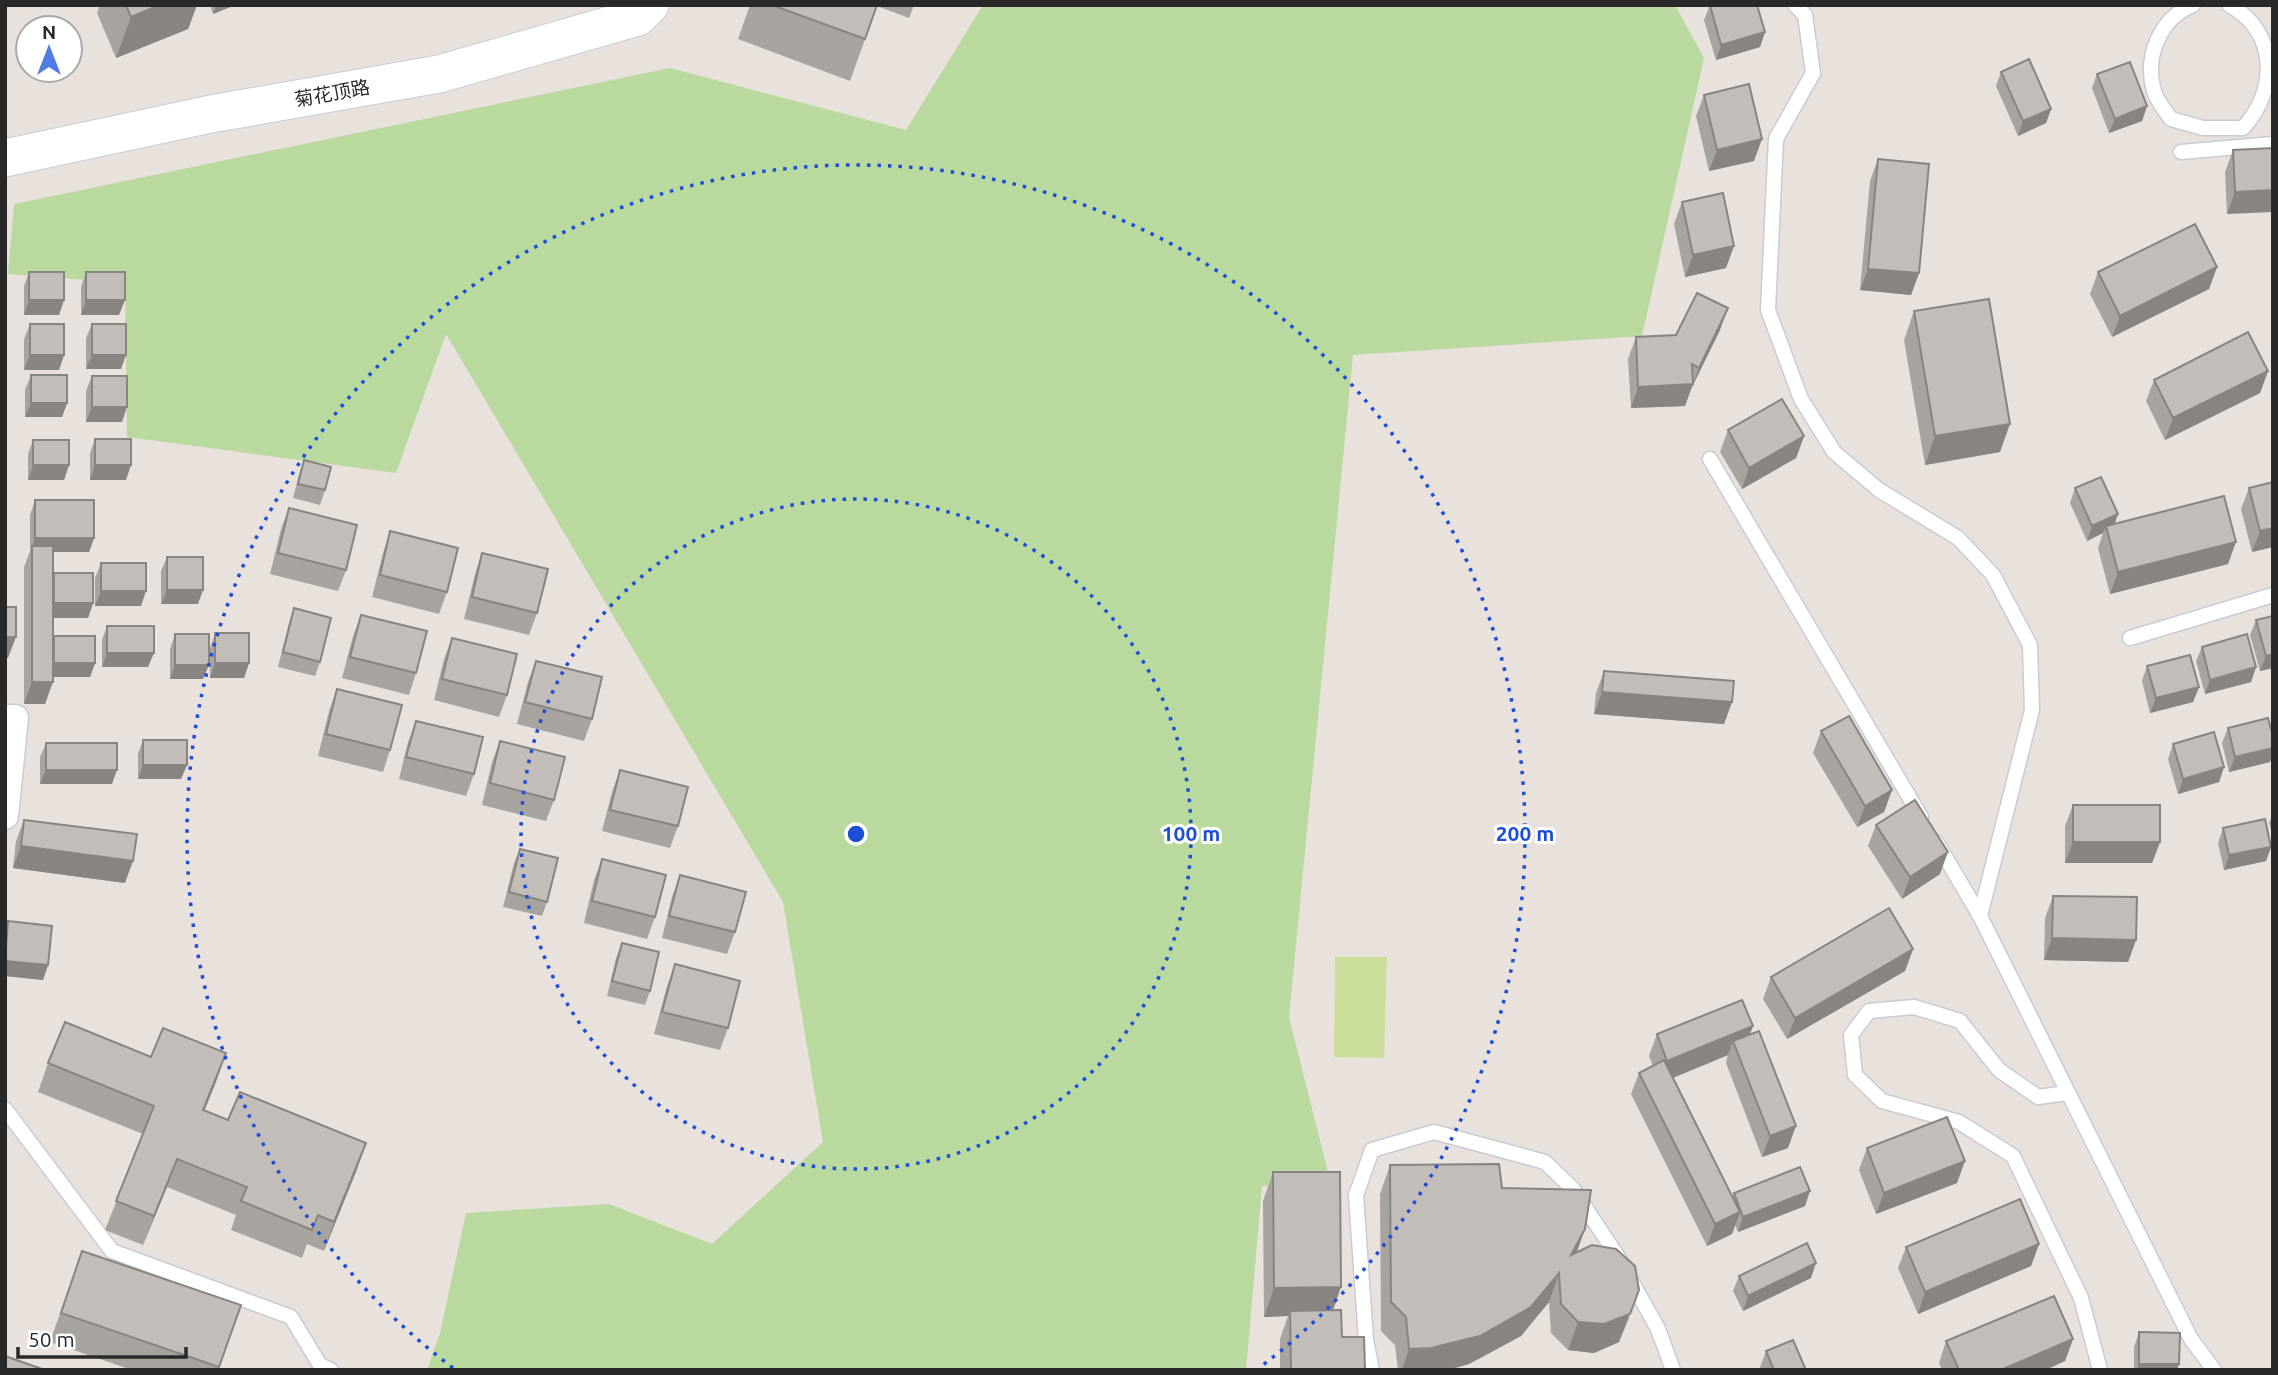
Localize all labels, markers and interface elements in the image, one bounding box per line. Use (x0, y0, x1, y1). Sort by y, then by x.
north arrow (14, 14, 84, 84)
text: N (42, 21, 56, 43)
street label: 菊花顶路 (293, 76, 371, 110)
text: 100 m (1162, 821, 1220, 845)
text: 200 m (1496, 821, 1554, 845)
centre of rings (844, 822, 868, 846)
scale bar (18, 1316, 186, 1360)
text: 50 m (28, 1327, 75, 1351)

